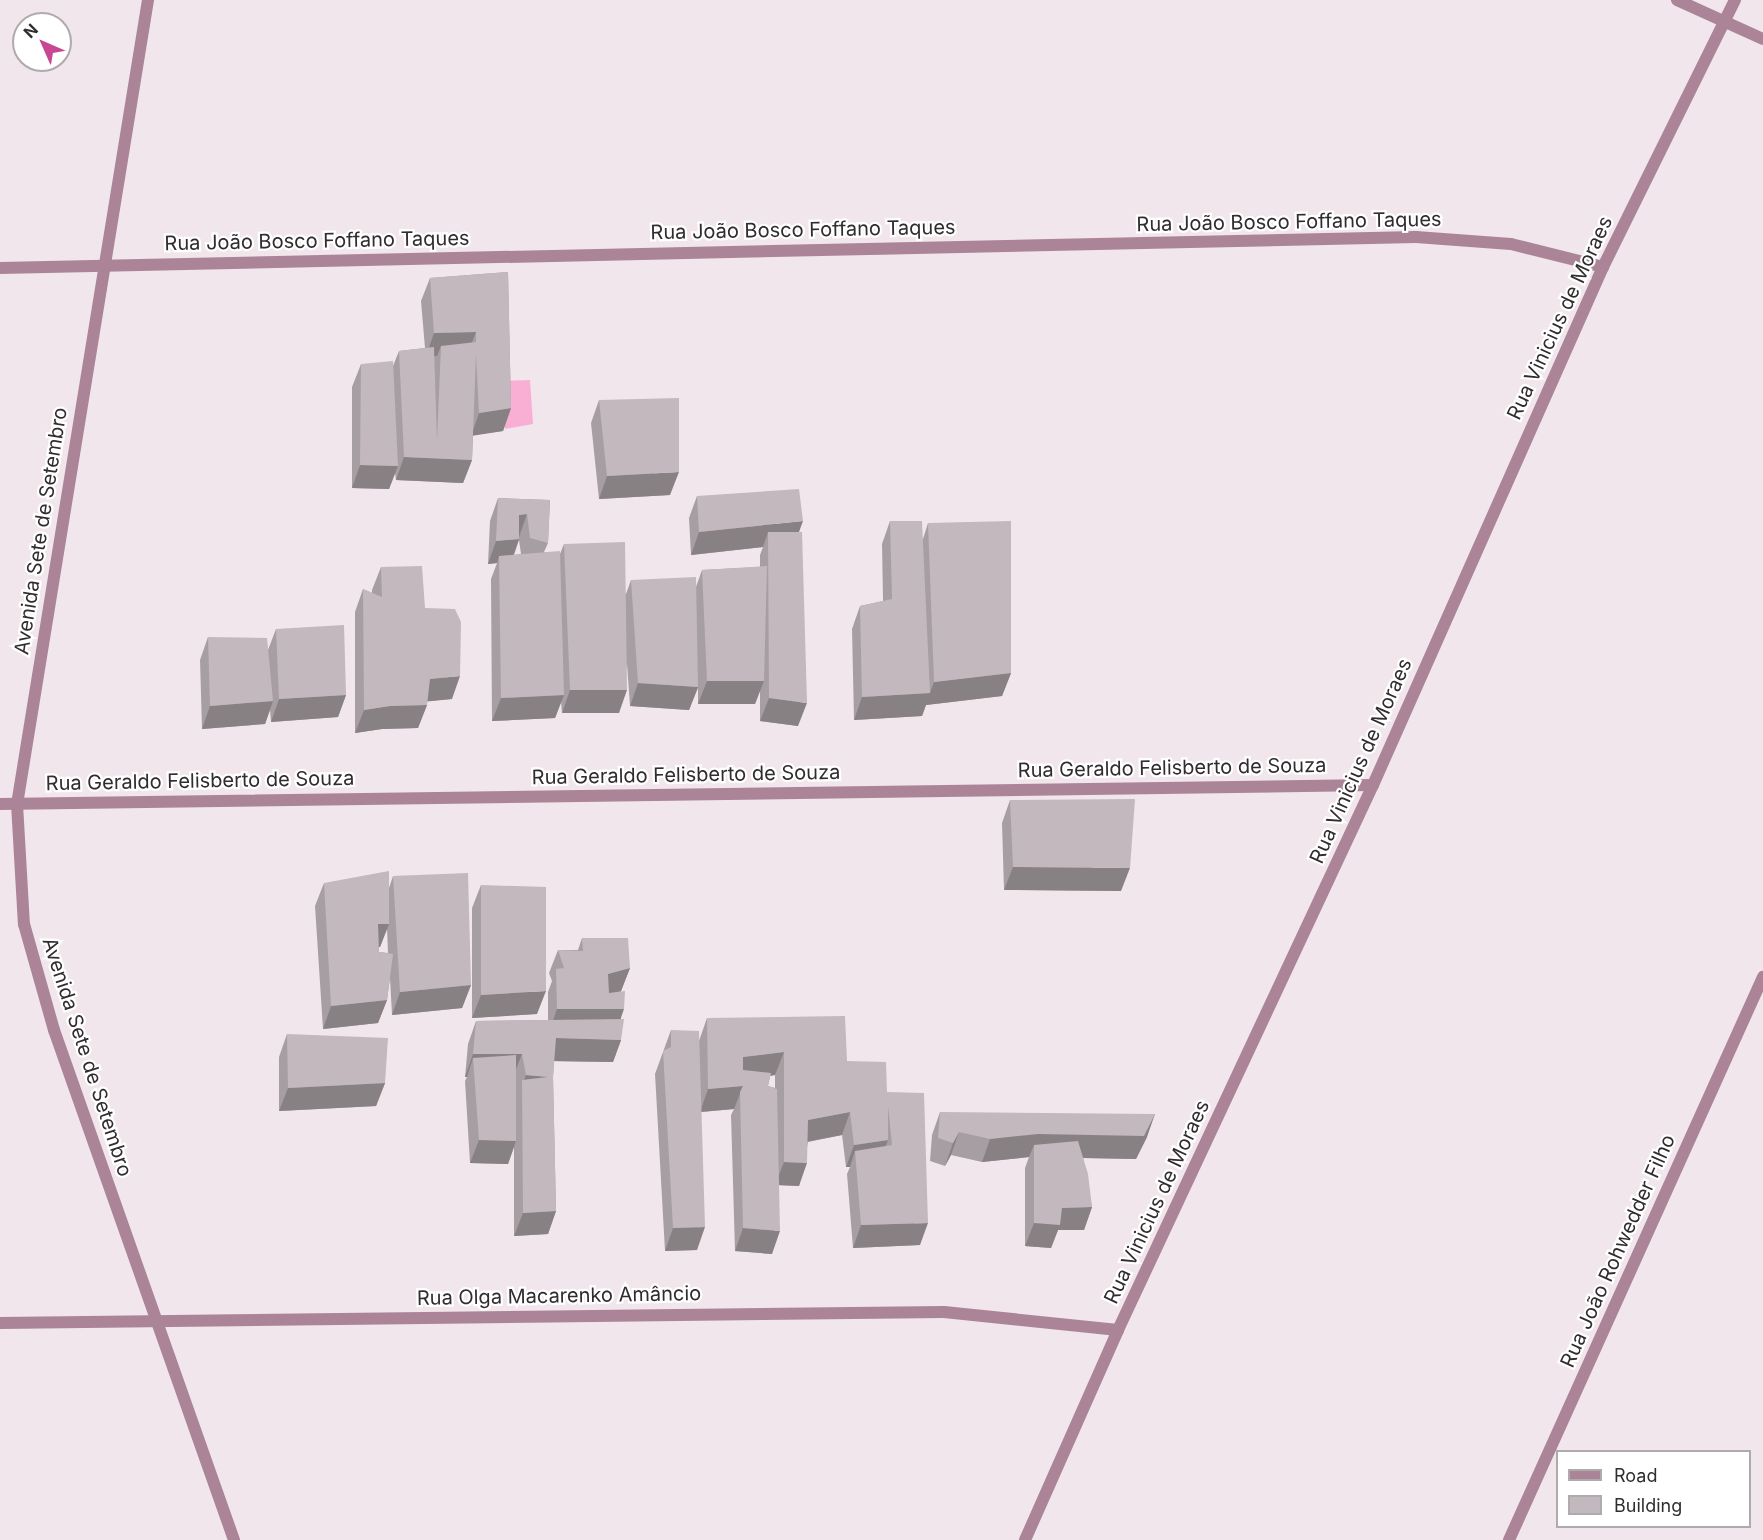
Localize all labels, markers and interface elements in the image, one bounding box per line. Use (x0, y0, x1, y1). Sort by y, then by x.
north arrow (12, 12, 72, 72)
text: N (19, 19, 42, 42)
street label: Rua João Bosco Foffano Taques (1136, 207, 1442, 237)
street label: Rua Vinicius de Moraes (1502, 212, 1618, 424)
street label: Rua João Bosco Foffano Taques (650, 215, 956, 245)
street label: Rua João Bosco Foffano Taques (164, 226, 470, 256)
street label: Avenida Sete de Setembro (10, 406, 72, 656)
street label: Rua Vinicius de Moraes (1305, 655, 1417, 867)
street label: Rua Geraldo Felisberto de Souza (1017, 753, 1327, 783)
street label: Rua Geraldo Felisberto de Souza (531, 760, 841, 790)
street label: Rua Geraldo Felisberto de Souza (45, 766, 355, 796)
street label: Avenida Sete de Setembro (37, 934, 137, 1180)
street label: Rua Vinicius de Moraes (1099, 1096, 1215, 1308)
street label: Rua João Rohwedder Filho (1556, 1131, 1680, 1371)
street label: Rua Olga Macarenko Amâncio (417, 1282, 701, 1310)
legend (1556, 1450, 1751, 1528)
text: Road (1614, 1465, 1657, 1486)
text: Building (1614, 1495, 1682, 1516)

